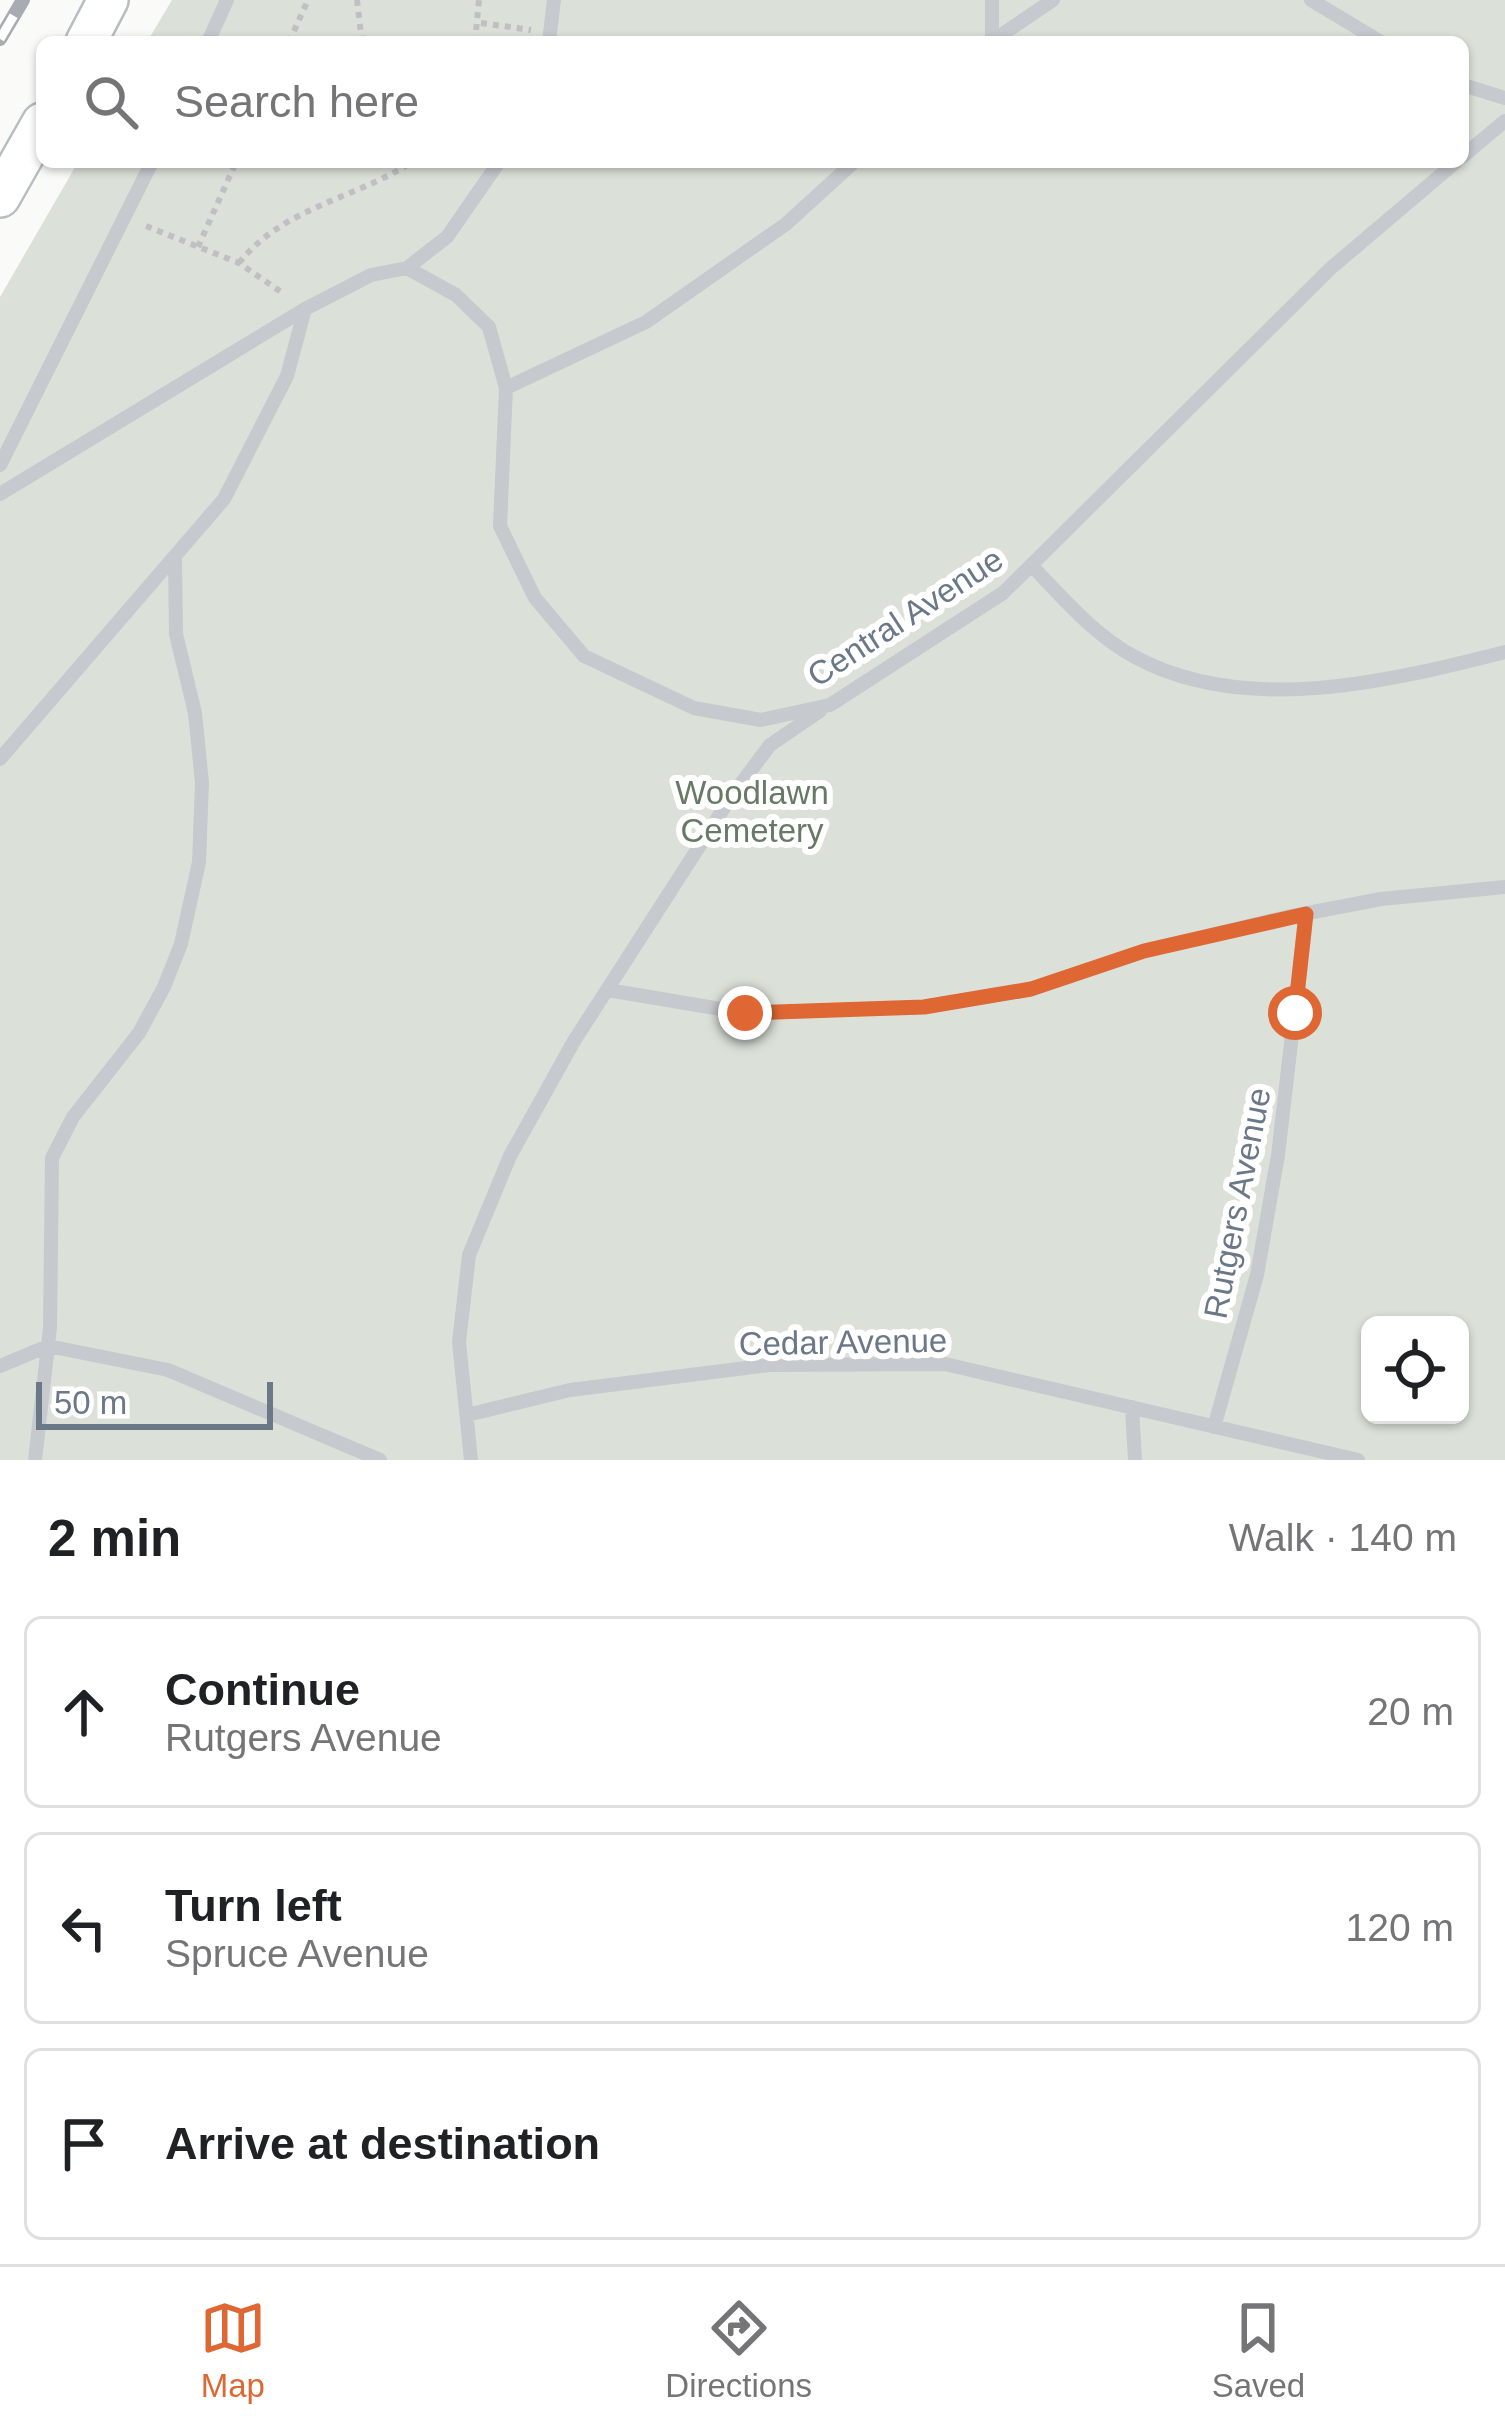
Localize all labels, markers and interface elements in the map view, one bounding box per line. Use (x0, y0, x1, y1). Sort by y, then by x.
search box (36, 36, 1469, 168)
icon: search (78, 69, 144, 135)
text: Search here (174, 76, 419, 127)
street label: Central Avenue (801, 540, 1009, 694)
park label: Woodlawn Cemetery (675, 774, 829, 849)
route end (718, 986, 772, 1040)
route start (1268, 986, 1322, 1040)
street label: Rutgers Avenue (1196, 1085, 1278, 1321)
map controls (1361, 1316, 1469, 1424)
button: locate (1361, 1316, 1469, 1424)
street label: Cedar Avenue (738, 1322, 948, 1362)
scale bar (36, 1376, 273, 1429)
text: 50 m (54, 1384, 127, 1421)
text: 2 min (48, 1510, 181, 1567)
text: Walk · 140 m (1229, 1516, 1457, 1559)
text: Continue (165, 1664, 360, 1715)
icon: ahead (51, 1679, 117, 1745)
text: 20 m (1367, 1690, 1454, 1733)
text: Rutgers Avenue (165, 1716, 442, 1759)
text: Turn left (165, 1880, 342, 1931)
icon: left (51, 1895, 117, 1961)
text: 120 m (1346, 1906, 1454, 1949)
text: Spruce Avenue (165, 1932, 429, 1975)
icon: arrive (51, 2111, 117, 2177)
text: Arrive at destination (165, 2118, 600, 2169)
tab: Map (200, 2295, 266, 2405)
tab: Directions (665, 2295, 812, 2405)
tab: Saved (1212, 2295, 1305, 2405)

